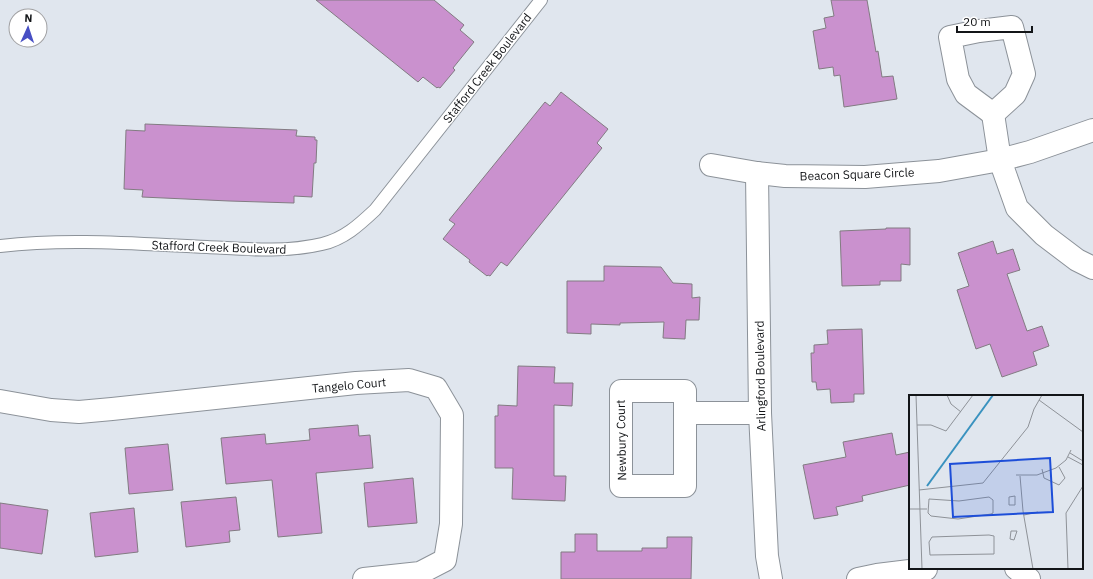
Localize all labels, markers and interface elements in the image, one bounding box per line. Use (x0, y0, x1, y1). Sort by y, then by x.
north arrow (8, 8, 48, 48)
scale bar (957, 8, 1032, 34)
street label: Stafford Creek Boulevard (440, 10, 534, 126)
text: N (24, 11, 33, 25)
text: 20 m (963, 14, 991, 29)
street label: Beacon Square Circle (799, 164, 915, 183)
street label: Stafford Creek Boulevard (151, 237, 287, 257)
street label: Arlingford Boulevard (752, 320, 768, 432)
street label: Tangelo Court (311, 374, 387, 396)
inset map (909, 395, 1083, 569)
street label: Newbury Court (613, 399, 629, 481)

